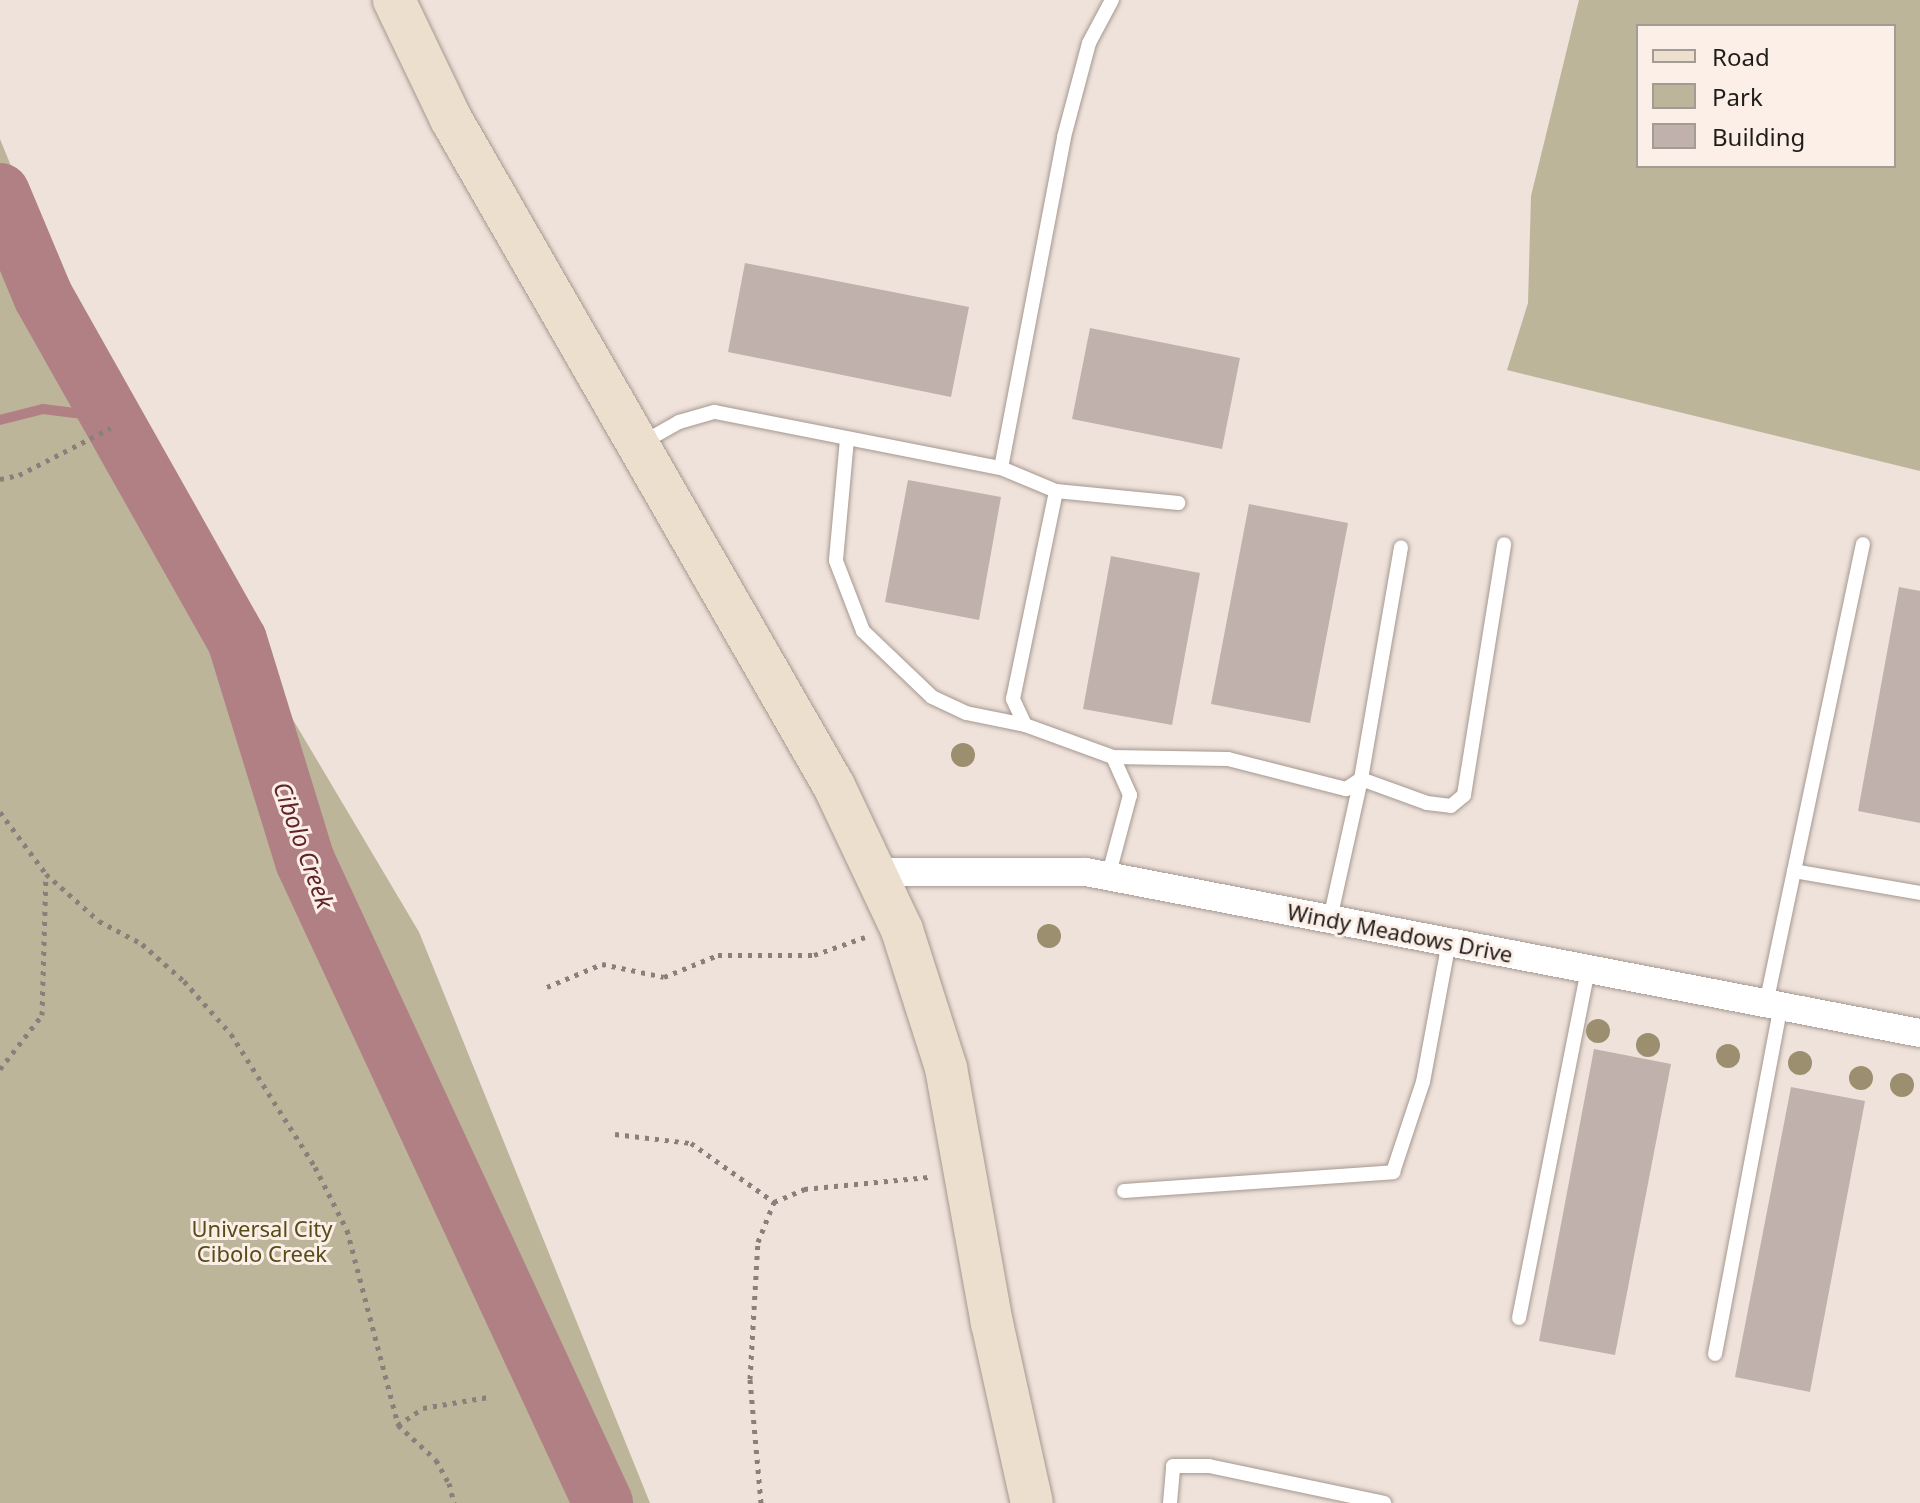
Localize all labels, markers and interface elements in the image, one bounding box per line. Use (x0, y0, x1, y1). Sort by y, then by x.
legend (1636, 24, 1896, 168)
text: Road (1712, 40, 1770, 73)
text: Park (1712, 80, 1763, 113)
text: Building (1712, 120, 1805, 153)
water label: Cibolo Creek (268, 778, 340, 912)
street label: Windy Meadows Drive (1285, 898, 1515, 968)
park label: Universal City Cibolo Creek (191, 1215, 333, 1266)

